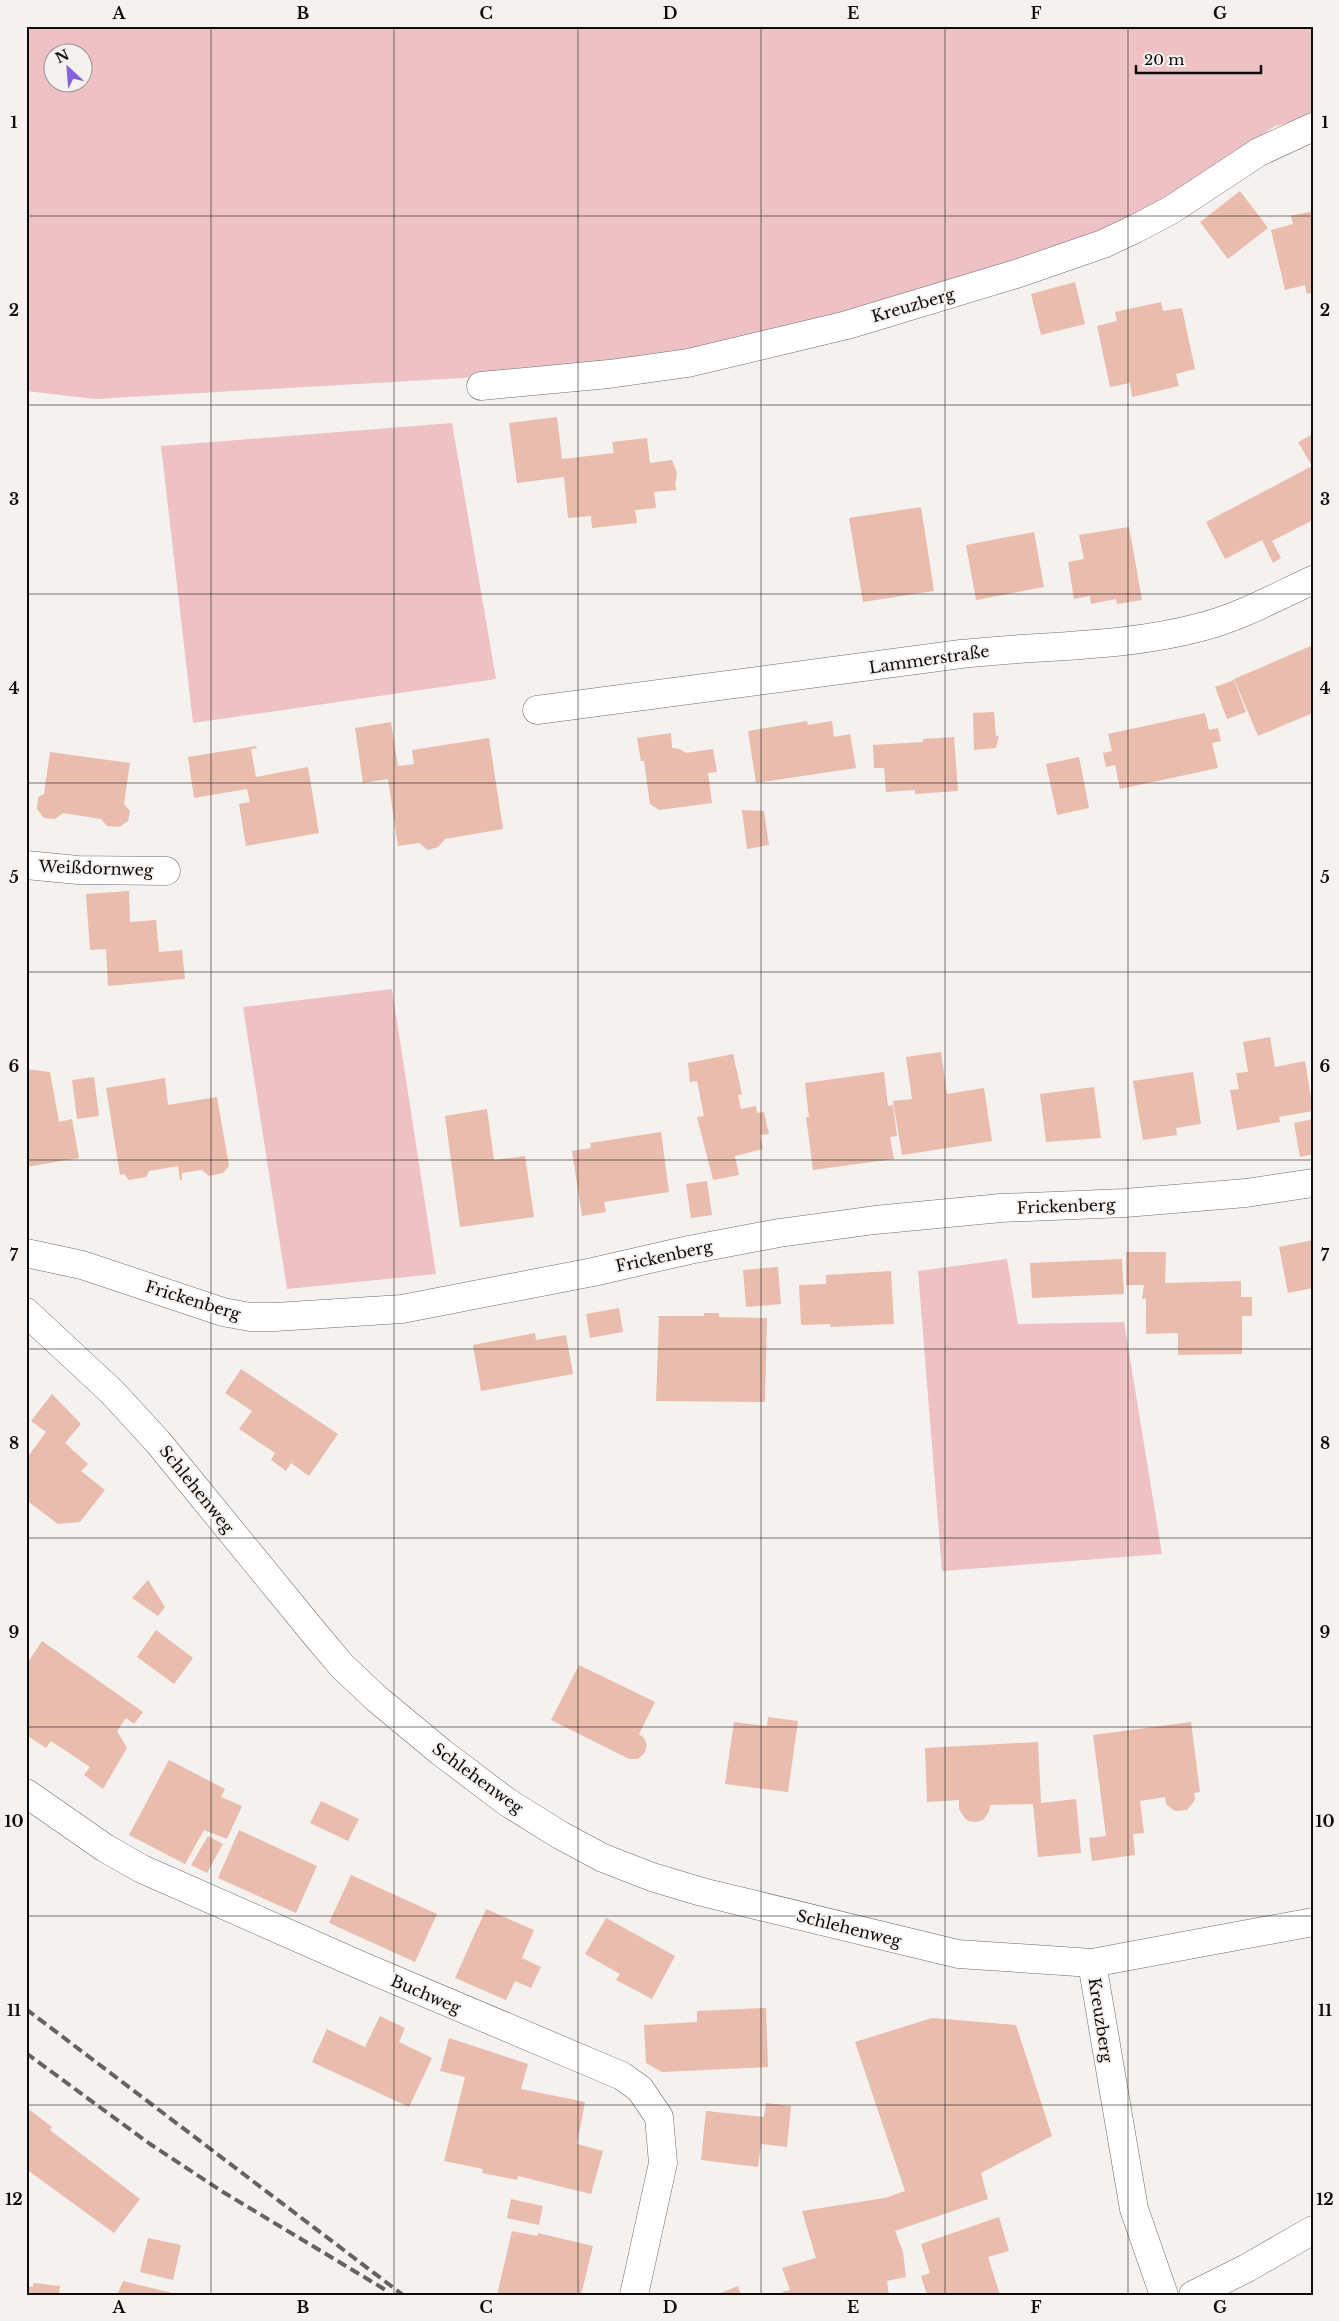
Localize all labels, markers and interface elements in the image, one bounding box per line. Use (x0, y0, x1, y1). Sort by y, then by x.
text: A (112, 3, 127, 23)
text: B (297, 3, 310, 23)
text: C (479, 3, 493, 23)
text: D (663, 3, 677, 23)
text: E (847, 3, 859, 23)
text: F (1030, 3, 1042, 23)
text: G (1213, 3, 1227, 23)
north arrow (42, 42, 92, 92)
scale bar (1136, 42, 1262, 74)
text: N (52, 45, 72, 67)
text: 20 m (1144, 50, 1184, 69)
text: 1 (11, 112, 18, 132)
text: 1 (1322, 112, 1329, 132)
street label: Kreuzberg (869, 283, 957, 326)
text: 2 (9, 300, 19, 320)
text: 2 (1320, 300, 1330, 320)
text: 3 (9, 489, 19, 509)
text: 3 (1320, 489, 1330, 509)
street label: Lammerstraße (867, 641, 991, 677)
text: 4 (9, 678, 19, 698)
text: 4 (1320, 678, 1330, 698)
street label: Weißdornweg (37, 856, 154, 880)
text: 5 (9, 867, 19, 887)
text: 5 (1320, 867, 1330, 887)
text: 6 (9, 1056, 20, 1076)
text: 6 (1320, 1056, 1331, 1076)
street label: Frickenberg (1016, 1194, 1116, 1218)
street label: Frickenberg (614, 1236, 715, 1276)
text: 7 (10, 1245, 19, 1265)
text: 7 (1321, 1245, 1330, 1265)
street label: Frickenberg (143, 1276, 243, 1324)
text: 8 (9, 1433, 19, 1453)
text: 8 (1320, 1433, 1330, 1453)
street label: Schlehenweg (155, 1441, 239, 1537)
text: 9 (9, 1622, 20, 1642)
text: 9 (1320, 1622, 1331, 1642)
street label: Schlehenweg (429, 1738, 528, 1818)
text: 10 (4, 1811, 24, 1831)
text: 10 (1315, 1811, 1335, 1831)
street label: Schlehenweg (795, 1905, 904, 1951)
street label: Buchweg (388, 1970, 464, 2018)
street label: Kreuzberg (1084, 1976, 1118, 2064)
text: 11 (7, 2000, 21, 2020)
text: 11 (1318, 2000, 1332, 2020)
text: 12 (5, 2189, 23, 2209)
text: 12 (1316, 2189, 1334, 2209)
text: A (112, 2297, 127, 2317)
text: B (297, 2297, 310, 2317)
text: C (479, 2297, 493, 2317)
text: D (663, 2297, 677, 2317)
text: E (847, 2297, 859, 2317)
text: F (1030, 2297, 1042, 2317)
text: G (1213, 2297, 1227, 2317)

